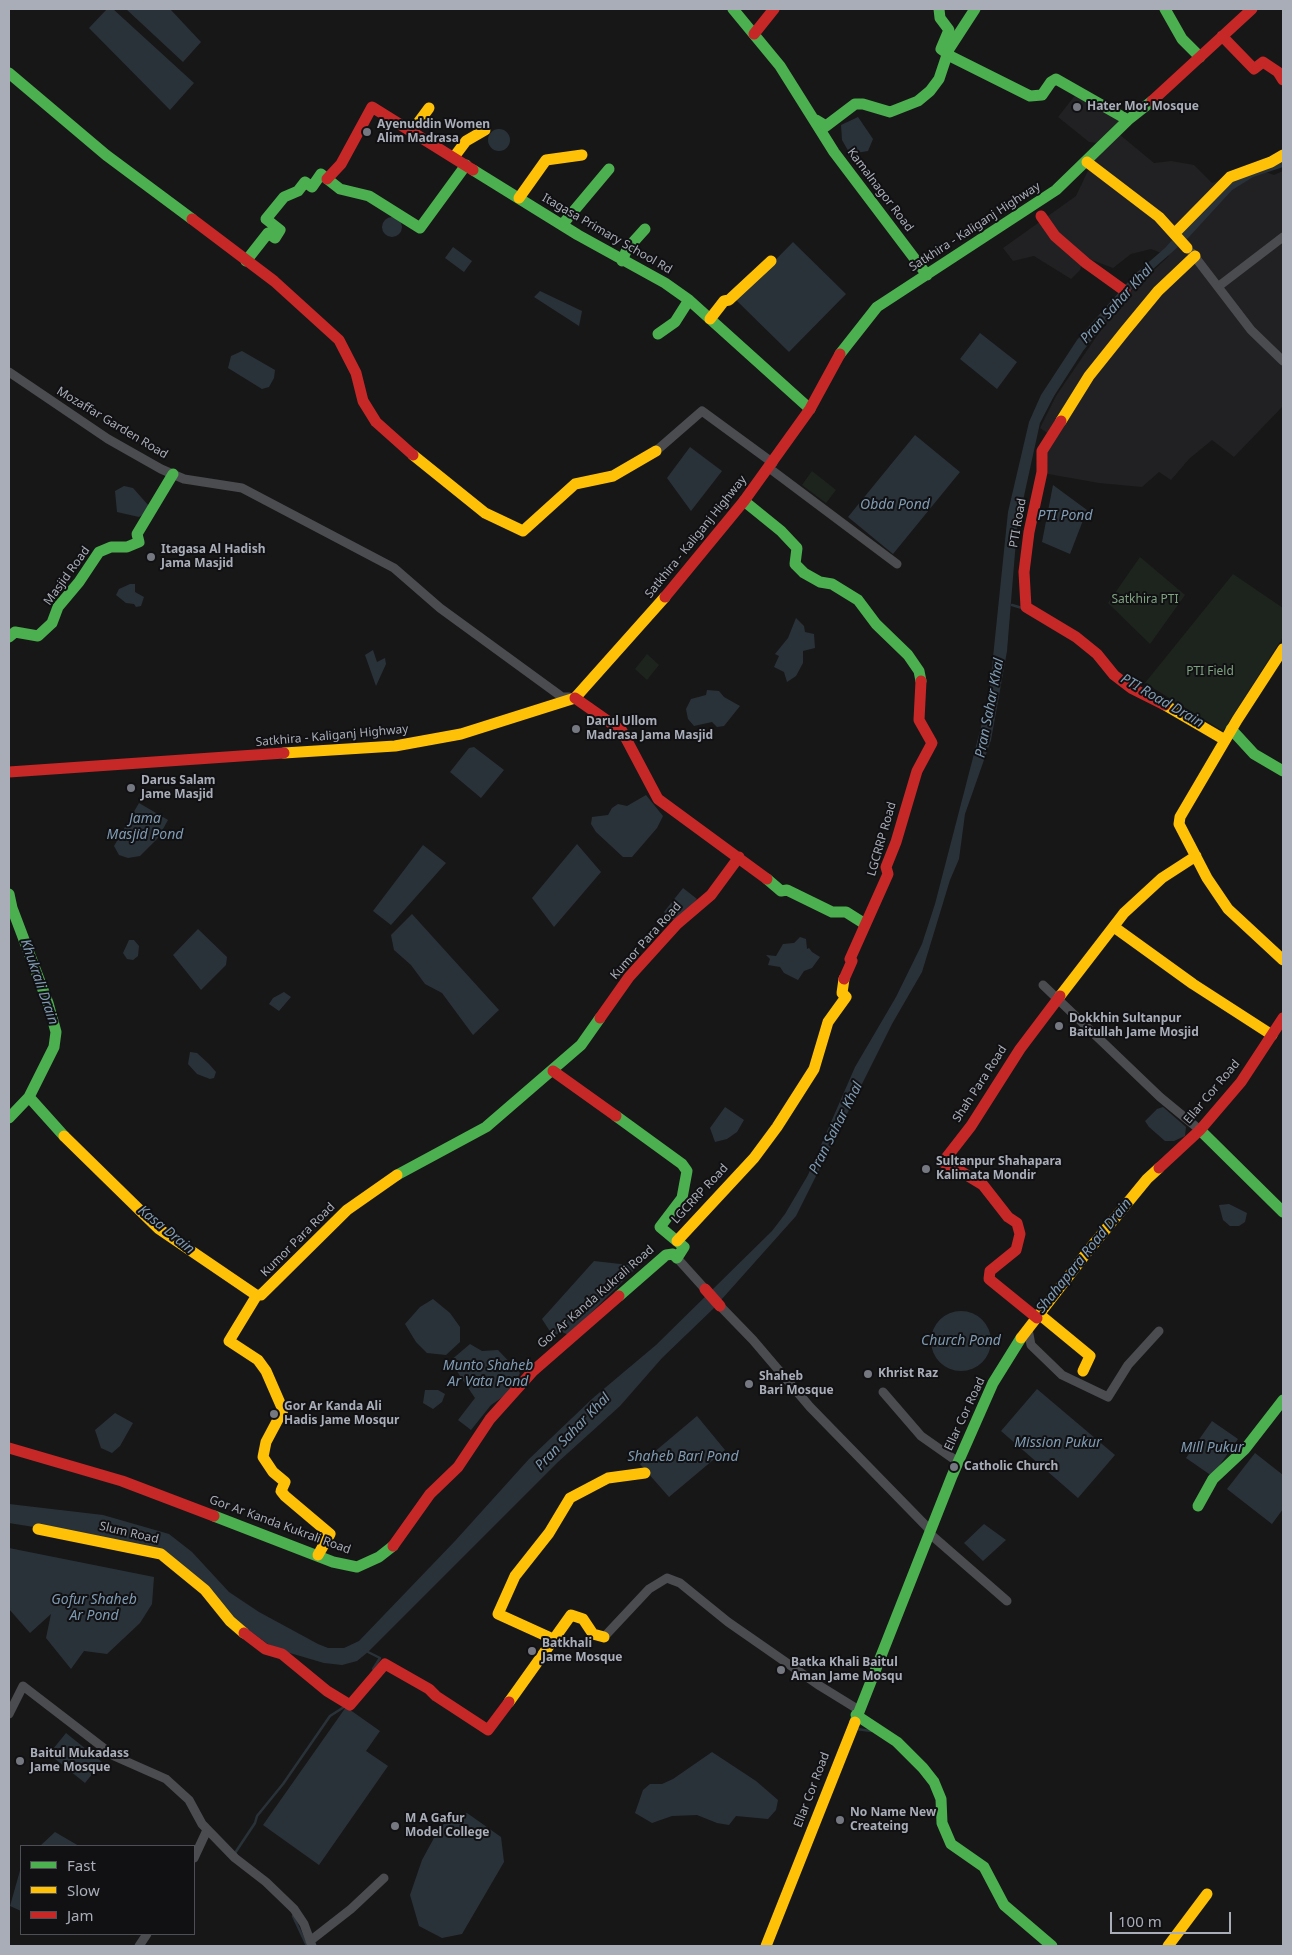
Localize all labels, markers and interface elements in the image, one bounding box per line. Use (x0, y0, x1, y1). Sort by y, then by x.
place label: Hater Mor Mosque (1087, 100, 1199, 114)
marker: Hater Mor Mosque (1071, 101, 1083, 113)
place label: Ayenuddin Women Alim Madrasa (377, 118, 490, 146)
marker: Ayenuddin Women Alim Madrasa (361, 126, 373, 138)
street label: Kamalnagor Road (844, 145, 916, 235)
street label: Satkhira - Kaliganj Highway (907, 179, 1043, 275)
street label: Itagasa Primary School Rd (539, 191, 675, 277)
water label: Pran Sahar Khal (1077, 261, 1157, 347)
street label: Mozaffar Garden Road (54, 384, 170, 462)
street label: Satkhira - Kaliganj Highway (642, 473, 750, 601)
water label: Obda Pond (860, 497, 930, 513)
street label: PTI Road (1007, 497, 1029, 549)
water label: PTI Pond (1037, 508, 1093, 524)
place label: Itagasa Al Hadish Jama Masjid (161, 543, 266, 571)
street label: Masjid Road (41, 544, 93, 608)
marker: Itagasa Al Hadish Jama Masjid (145, 551, 157, 563)
park label: Satkhira PTI (1111, 593, 1179, 607)
water label: Pran Sahar Khal (972, 657, 1008, 759)
park label: PTI Field (1186, 665, 1234, 679)
water label: PTI Road Drain (1118, 670, 1206, 732)
place label: Darul Ullom Madrasa Jama Masjid (586, 715, 713, 743)
street label: Satkhira - Kaliganj Highway (255, 722, 409, 750)
marker: Darul Ullom Madrasa Jama Masjid (570, 723, 582, 735)
place label: Darus Salam Jame Masjid (141, 774, 216, 802)
marker: Darus Salam Jame Masjid (125, 782, 137, 794)
street label: LGCRRP Road (865, 800, 899, 878)
water label: Jama Masjid Pond (107, 811, 183, 844)
street label: Kumor Para Road (608, 899, 684, 983)
water label: Khukrali Drain (17, 937, 61, 1027)
place label: Dokkhin Sultanpur Baitullah Jame Mosjid (1069, 1012, 1199, 1040)
marker: Dokkhin Sultanpur Baitullah Jame Mosjid (1053, 1020, 1065, 1032)
street label: Shah Para Road (950, 1043, 1010, 1125)
street label: Ellar Cor Road (1181, 1057, 1243, 1127)
water label: Pran Sahar Khal (806, 1079, 866, 1177)
place label: Sultanpur Shahapara Kalimata Mondir (936, 1155, 1062, 1183)
street label: LGCRRP Road (669, 1161, 731, 1227)
marker: Sultanpur Shahapara Kalimata Mondir (920, 1163, 932, 1175)
water label: Shahapara Road Drain (1033, 1196, 1135, 1316)
street label: Kumor Para Road (258, 1200, 338, 1280)
water label: Kasa Drain (134, 1202, 198, 1258)
street label: Gor Ar Kanda Kukrali Road (535, 1243, 657, 1351)
water label: Church Pond (921, 1333, 1001, 1349)
water label: Munto Shaheb Ar Vata Pond (443, 1358, 533, 1390)
place label: Khrist Raz (878, 1367, 938, 1381)
marker: Khrist Raz (862, 1368, 874, 1380)
place label: Shaheb Bari Mosque (759, 1370, 834, 1398)
street label: Ellar Cor Road (942, 1375, 988, 1453)
marker: Shaheb Bari Mosque (743, 1378, 755, 1390)
water label: Pran Sahar Khal (532, 1390, 614, 1474)
place label: Gor Ar Kanda Ali Hadis Jame Mosqur (284, 1400, 399, 1428)
marker: Gor Ar Kanda Ali Hadis Jame Mosqur (268, 1408, 280, 1420)
water label: Mission Pukur (1014, 1435, 1102, 1451)
water label: Mill Pukur (1181, 1440, 1243, 1456)
water label: Shaheb Bari Pond (627, 1449, 739, 1465)
place label: Catholic Church (964, 1460, 1058, 1474)
marker: Catholic Church (948, 1461, 960, 1473)
street label: Gor Ar Kanda Kukrali Road (207, 1493, 353, 1557)
street label: Slum Road (98, 1519, 160, 1547)
water label: Gofur Shaheb Ar Pond (51, 1592, 137, 1624)
place label: Batkhali Jame Mosque (542, 1637, 623, 1665)
marker: Batkhali Jame Mosque (526, 1645, 538, 1657)
place label: Batka Khali Baitul Aman Jame Mosqu (791, 1656, 902, 1684)
marker: Batka Khali Baitul Aman Jame Mosqu (775, 1664, 787, 1676)
place label: Baitul Mukadass Jame Mosque (30, 1747, 129, 1775)
street label: Ellar Cor Road (791, 1750, 833, 1830)
marker: Baitul Mukadass Jame Mosque (14, 1755, 26, 1767)
place label: No Name New Createing (850, 1806, 936, 1834)
place label: M A Gafur Model College (405, 1812, 490, 1840)
marker: No Name New Createing (834, 1814, 846, 1826)
marker: M A Gafur Model College (389, 1820, 401, 1832)
legend (20, 1845, 195, 1935)
text: Fast (67, 1855, 96, 1875)
text: Slow (67, 1880, 100, 1900)
scale bar (1112, 1902, 1233, 1934)
text: Jam (67, 1905, 94, 1925)
text: 100 m (1118, 1911, 1162, 1931)

